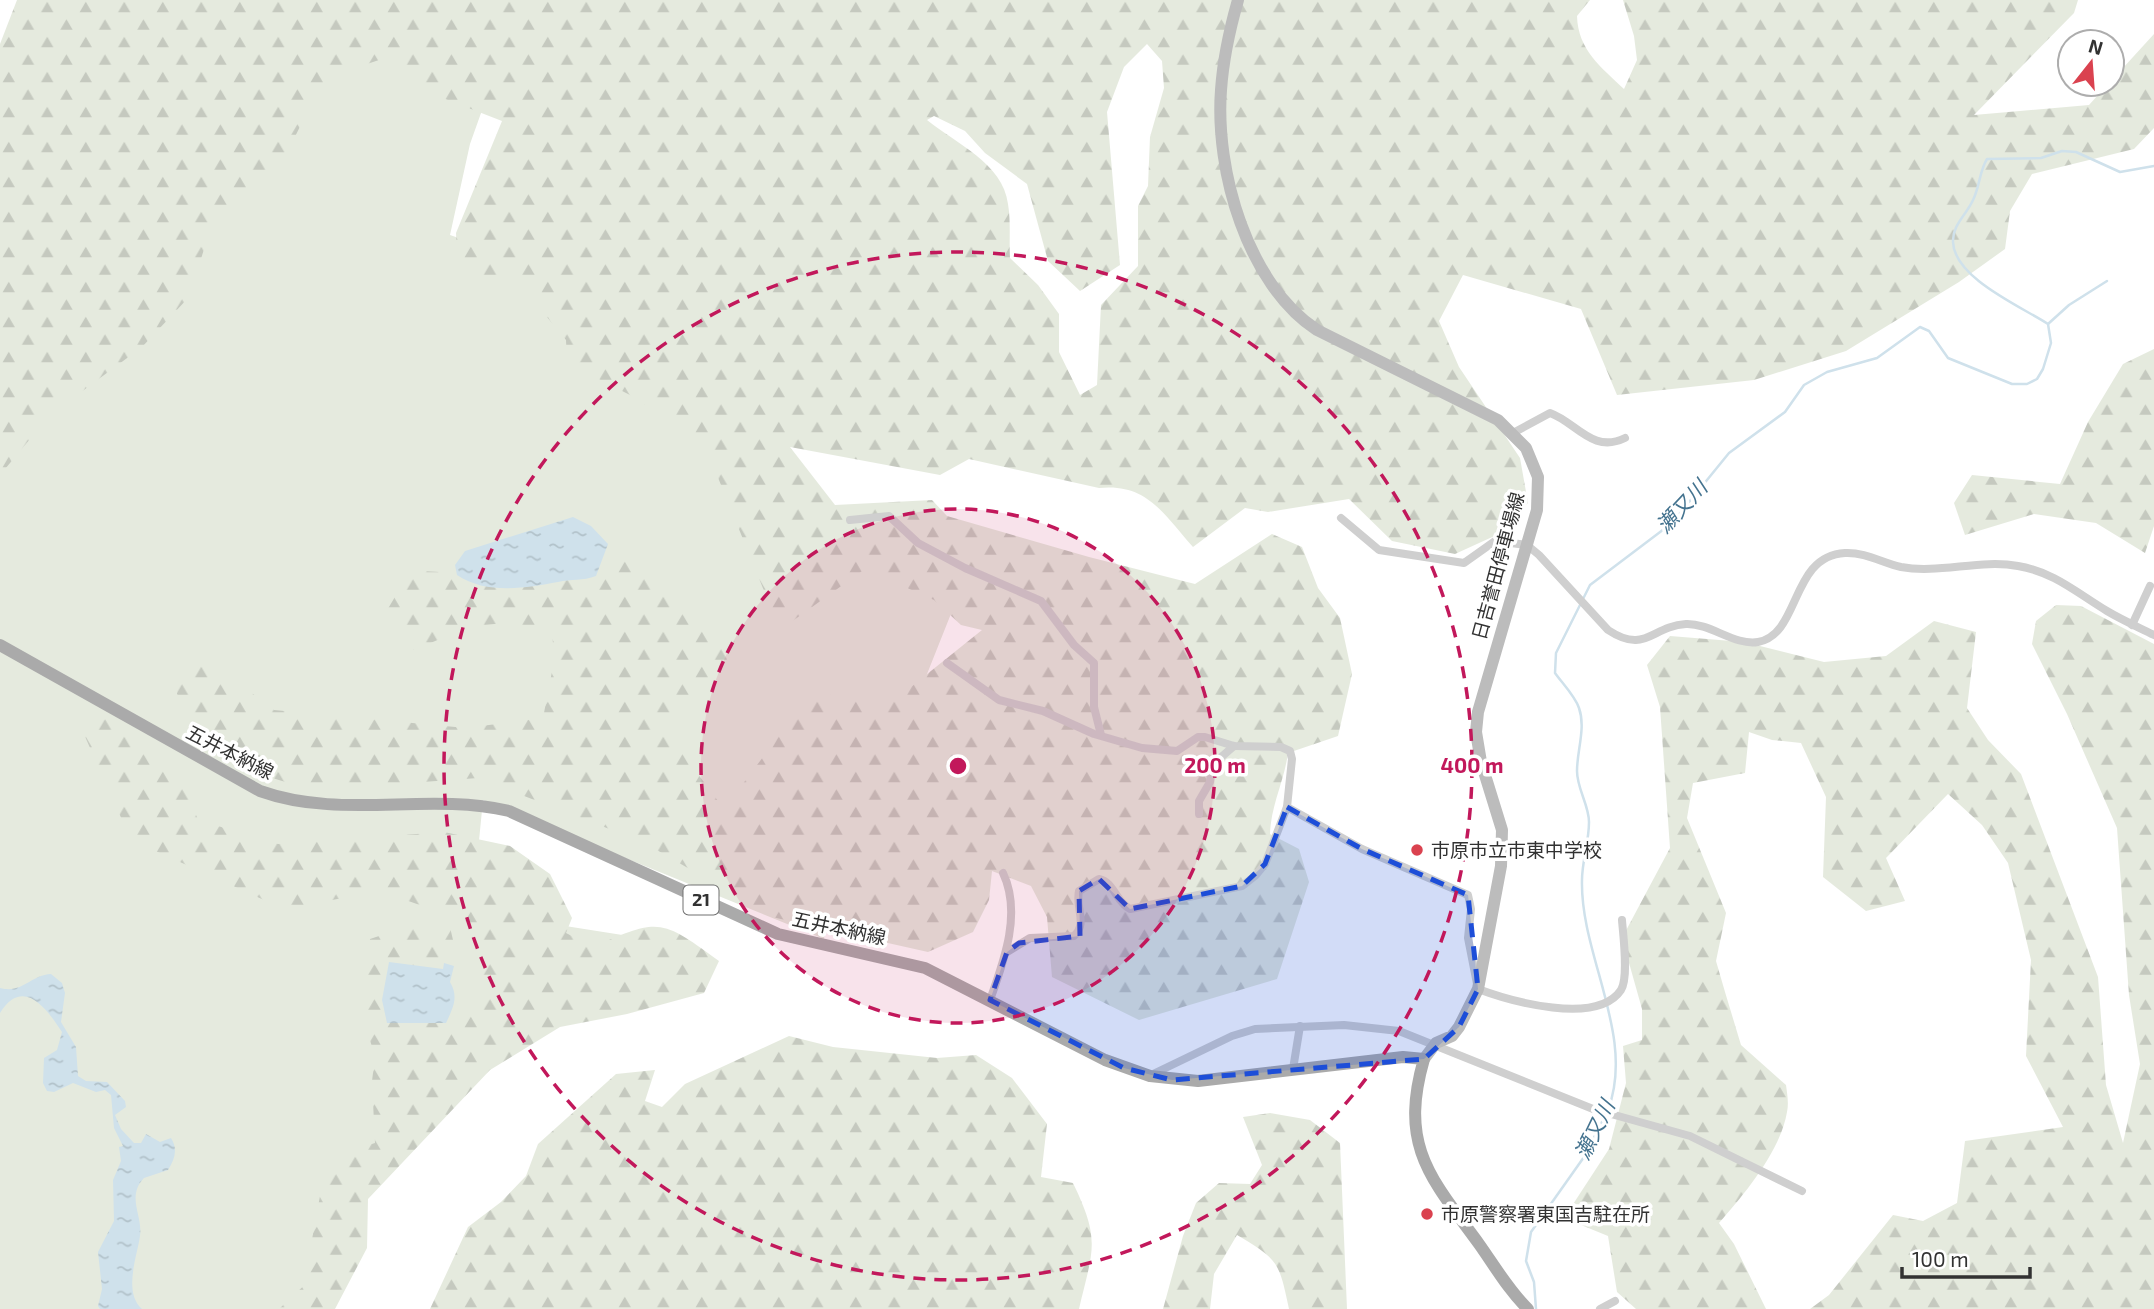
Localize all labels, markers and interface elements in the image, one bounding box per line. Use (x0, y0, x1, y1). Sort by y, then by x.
north arrow (2056, 28, 2126, 98)
text: N (2086, 33, 2106, 59)
water label: 瀬又川 (1650, 473, 1713, 538)
street label: 日吉誉田停車場線 (1467, 489, 1528, 642)
street label: 五井本納線 (183, 720, 278, 783)
text: 200 m (1184, 752, 1246, 777)
text: 400 m (1441, 752, 1503, 777)
centre of rings (946, 754, 970, 778)
place label: 市原市立市東中学校 (1431, 838, 1602, 861)
marker: 市原市立市東中学校 (1409, 842, 1425, 858)
road number: 21 (684, 886, 718, 915)
street label: 五井本納線 (790, 906, 888, 949)
water label: 瀬又川 (1569, 1094, 1620, 1163)
place label: 市原警察署東国吉駐在所 (1441, 1202, 1650, 1225)
marker: 市原警察署東国吉駐在所 (1419, 1206, 1435, 1222)
scale bar (1902, 1236, 2030, 1280)
text: 100 m (1912, 1246, 1969, 1271)

